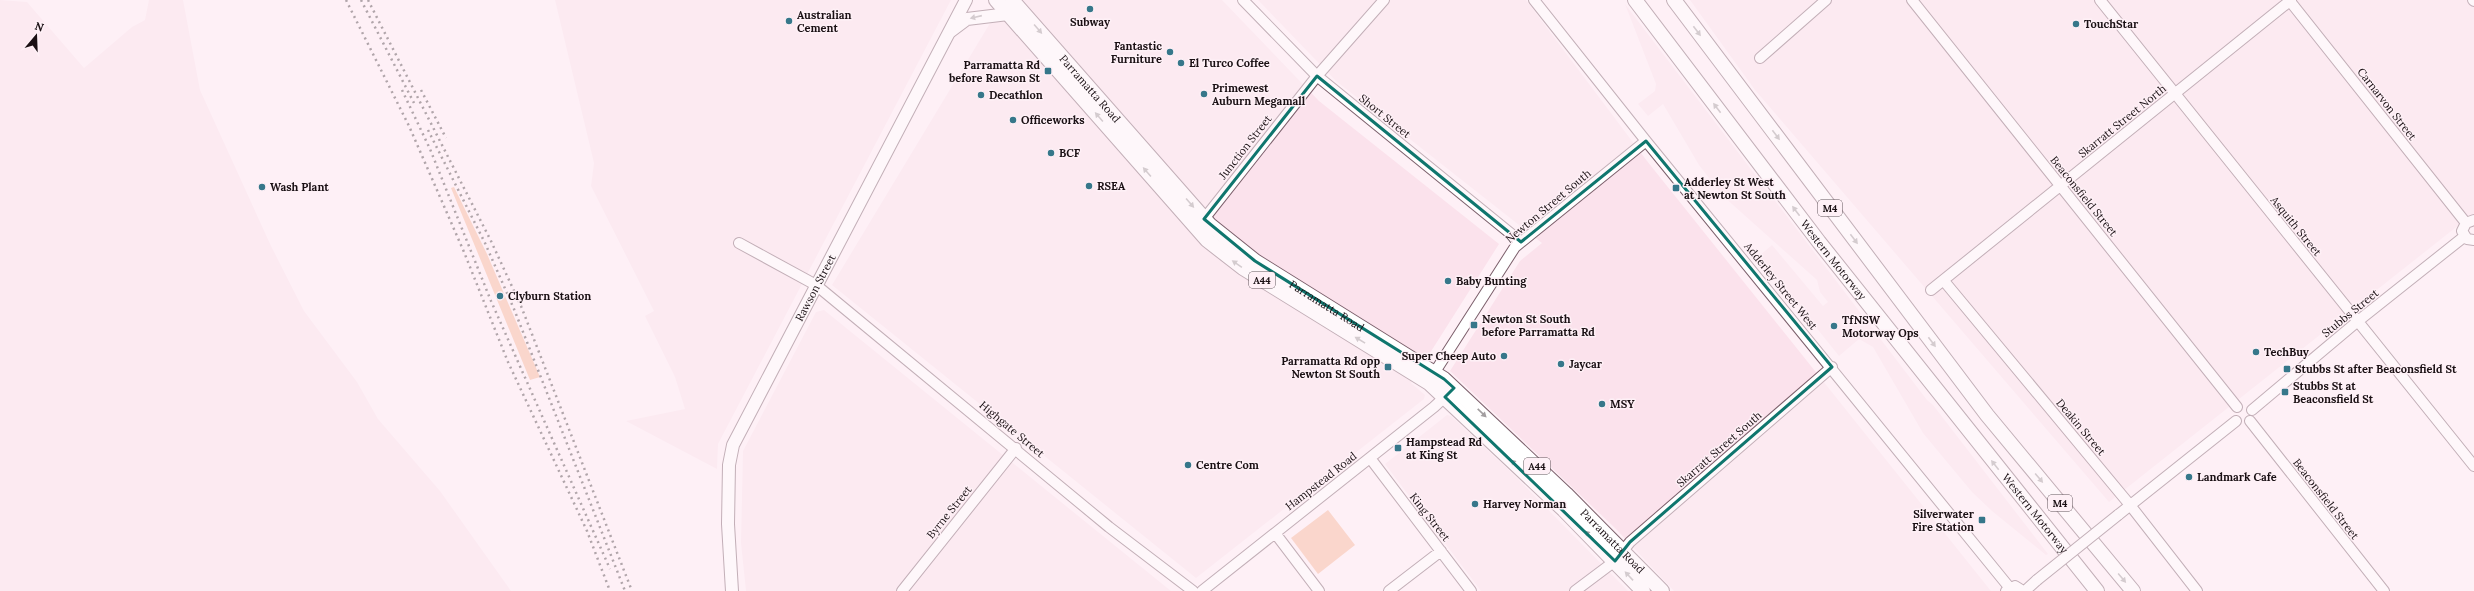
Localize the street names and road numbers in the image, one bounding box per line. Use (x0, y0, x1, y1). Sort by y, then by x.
street label: Parramatta Road (1056, 52, 1124, 126)
street label: Carnarvon Street (2354, 65, 2420, 144)
street label: Skarratt Street North (2075, 81, 2169, 161)
street label: Short Street (1356, 91, 1414, 142)
street label: Junction Street (1215, 112, 1275, 183)
street label: Beaconsfield Street (2047, 153, 2121, 239)
street label: Newton Street South (1502, 166, 1594, 246)
street label: Asquith Street (2267, 192, 2325, 259)
road number: M4 (1818, 200, 1842, 216)
street label: Western Motorway (1798, 217, 1870, 303)
street label: Adderley Street West (1741, 239, 1821, 333)
street label: Rawson Street (792, 251, 839, 324)
road number: A44 (1249, 272, 1275, 288)
street label: Parramatta Road (1287, 277, 1367, 335)
street label: Stubbs Street (2319, 285, 2382, 340)
street label: Deakin Street (2053, 396, 2109, 459)
street label: Highgate Street (977, 398, 1048, 461)
street label: Skarratt Street South (1673, 408, 1765, 490)
street label: Hampstead Road (1283, 449, 1360, 513)
street label: Beaconsfield Street (2290, 456, 2362, 543)
road number: A44 (1524, 458, 1550, 474)
street label: Western Motorway (1999, 471, 2071, 556)
street label: Byrne Street (923, 482, 975, 541)
street label: King Street (1407, 490, 1454, 545)
road number: M4 (2048, 495, 2072, 511)
street label: Parramatta Road (1577, 506, 1648, 577)

